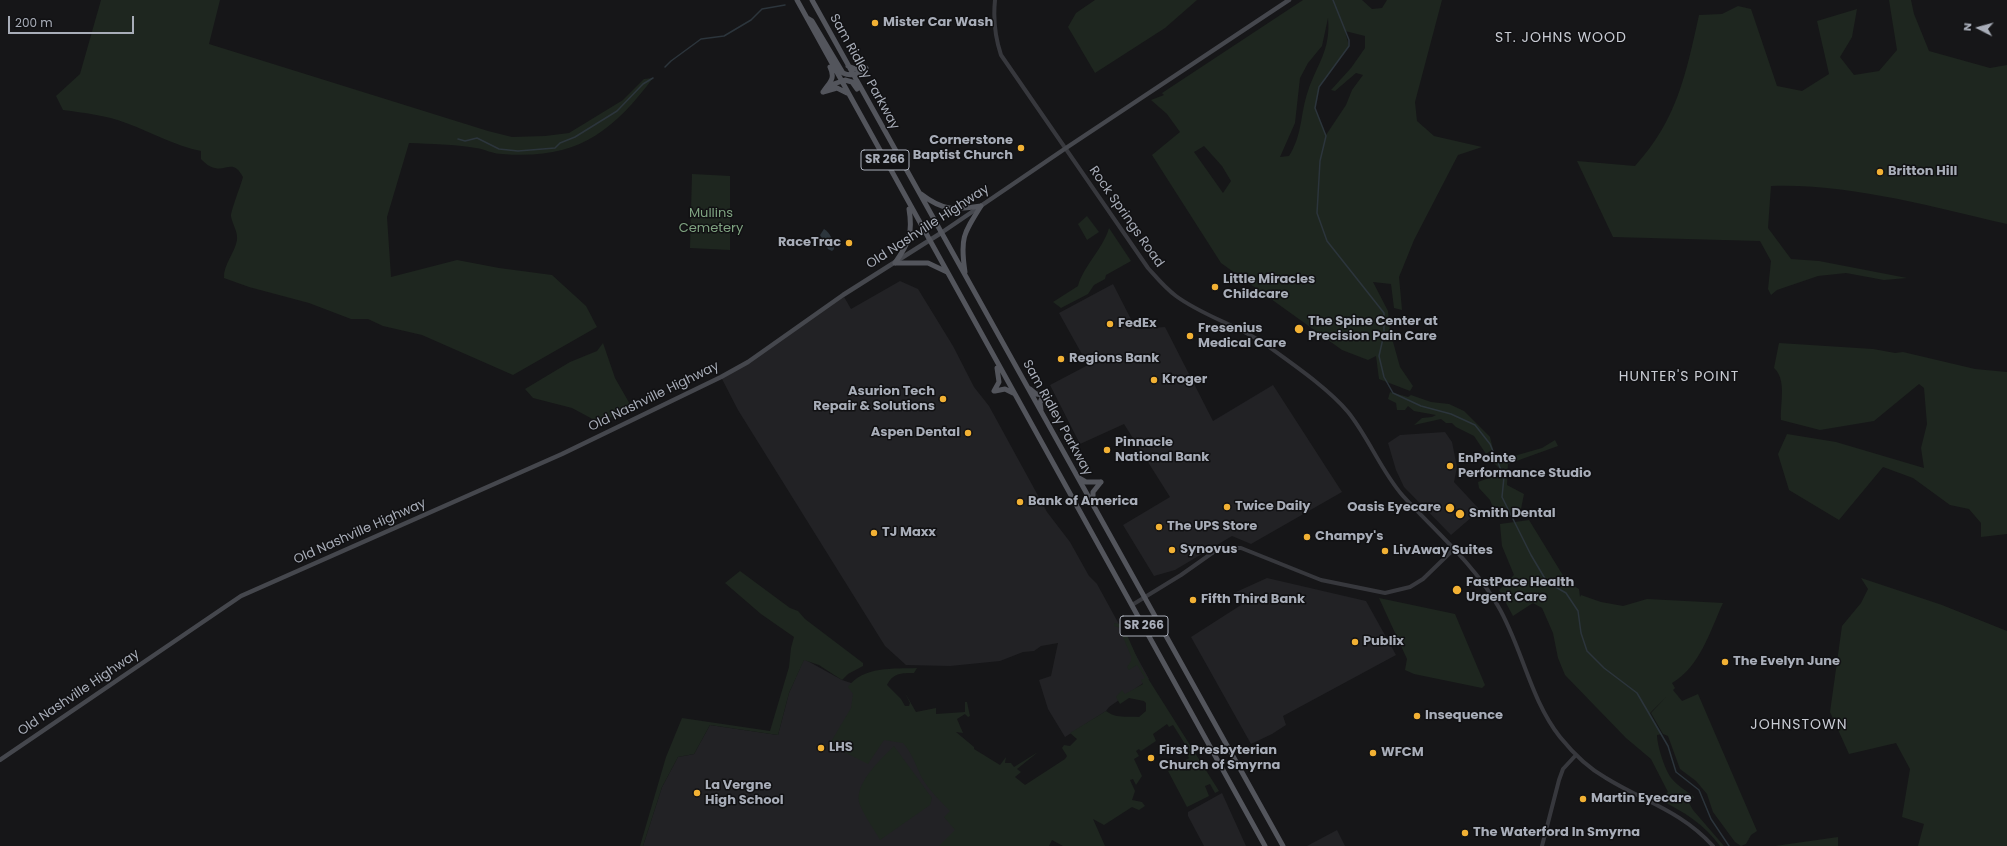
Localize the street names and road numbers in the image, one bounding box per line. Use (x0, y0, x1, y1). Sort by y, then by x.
street label: Sam Ridley Parkway (826, 11, 902, 133)
road number: SR 266 (861, 150, 909, 170)
street label: Rock Springs Road (1085, 163, 1167, 271)
street label: Old Nashville Highway (864, 181, 992, 273)
street label: Sam Ridley Parkway (1019, 357, 1095, 479)
street label: Old Nashville Highway (586, 359, 722, 435)
street label: Old Nashville Highway (291, 496, 429, 568)
road number: SR 266 (1120, 616, 1168, 636)
street label: Old Nashville Highway (15, 646, 143, 740)

